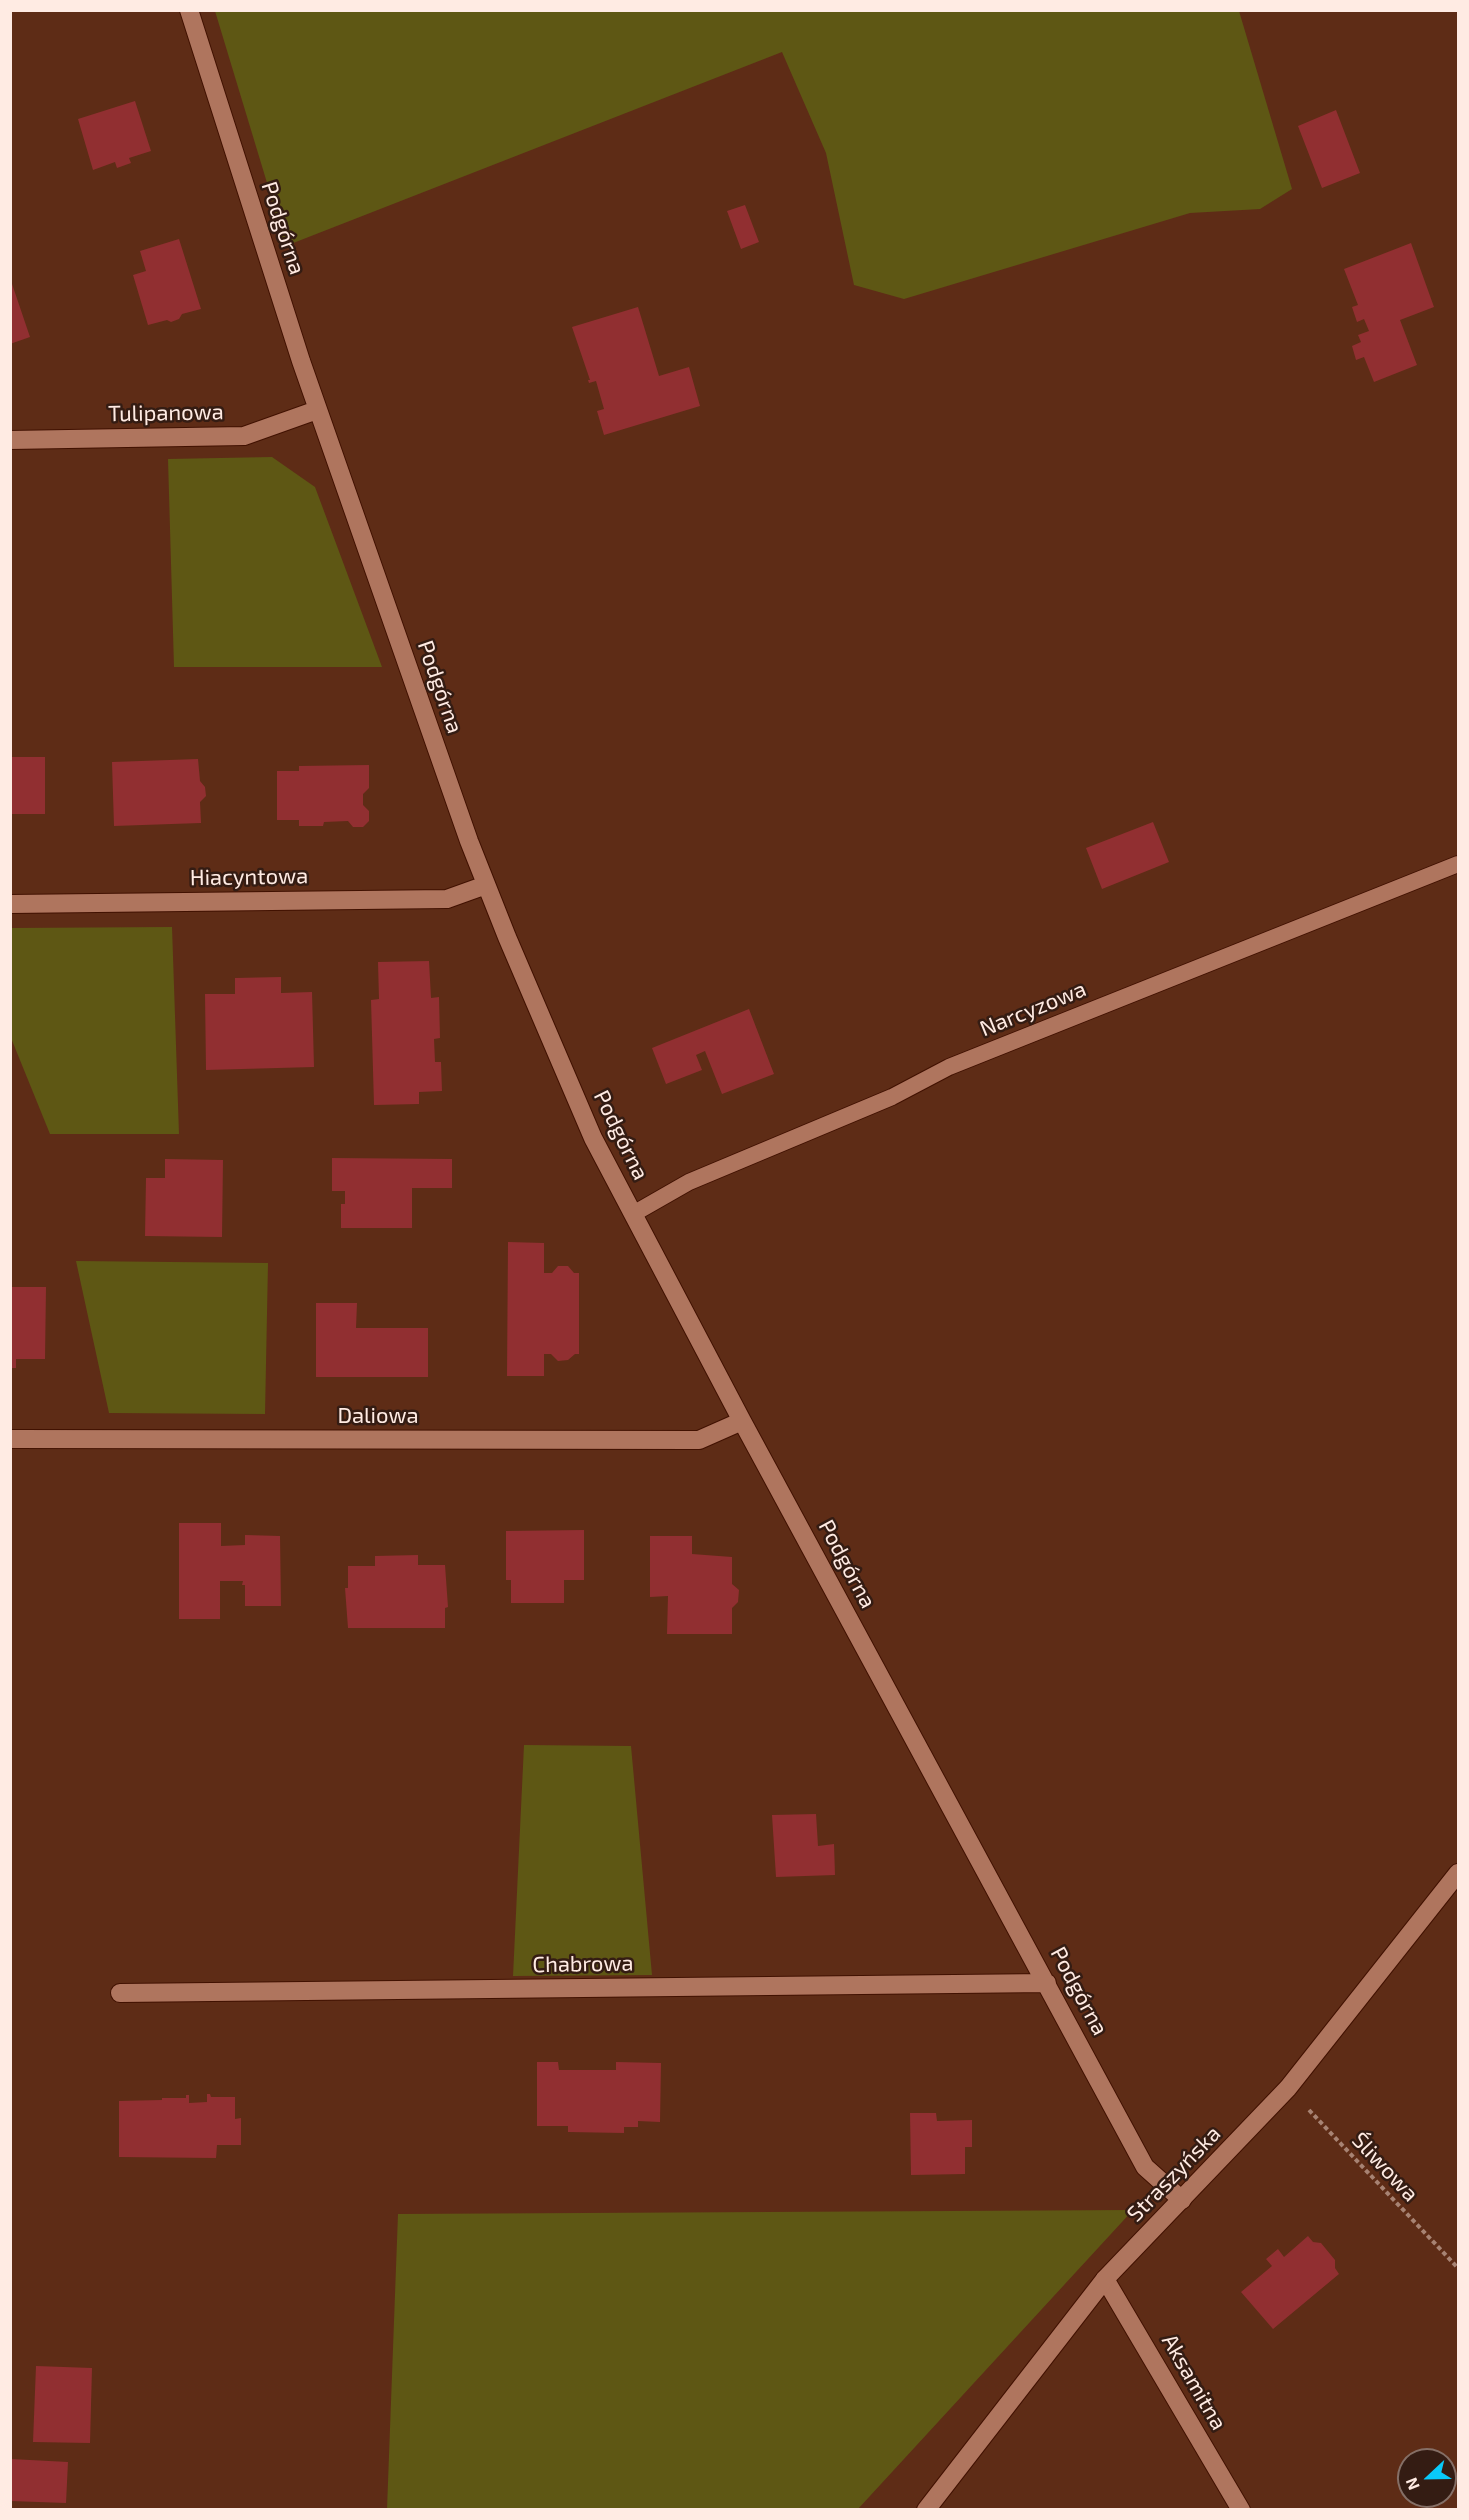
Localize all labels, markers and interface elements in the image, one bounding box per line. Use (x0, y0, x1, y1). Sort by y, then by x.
street label: Podgórna (256, 178, 310, 278)
street label: Tulipanowa (108, 399, 224, 427)
street label: Podgórna (412, 637, 468, 737)
street label: Hiacyntowa (190, 863, 308, 891)
street label: Narcyzowa (976, 976, 1090, 1042)
street label: Podgórna (588, 1086, 654, 1184)
street label: Daliowa (337, 1403, 419, 1429)
street label: Podgórna (813, 1515, 881, 1613)
street label: Podgórna (1045, 1942, 1113, 2040)
street label: Chabrowa (532, 1950, 634, 1978)
street label: Straszyńska (1122, 2121, 1226, 2227)
street label: Śliwowa (1346, 2127, 1424, 2207)
street label: Aksamitna (1156, 2329, 1232, 2435)
north arrow (1397, 2448, 1457, 2508)
text: N (1401, 2475, 1423, 2493)

